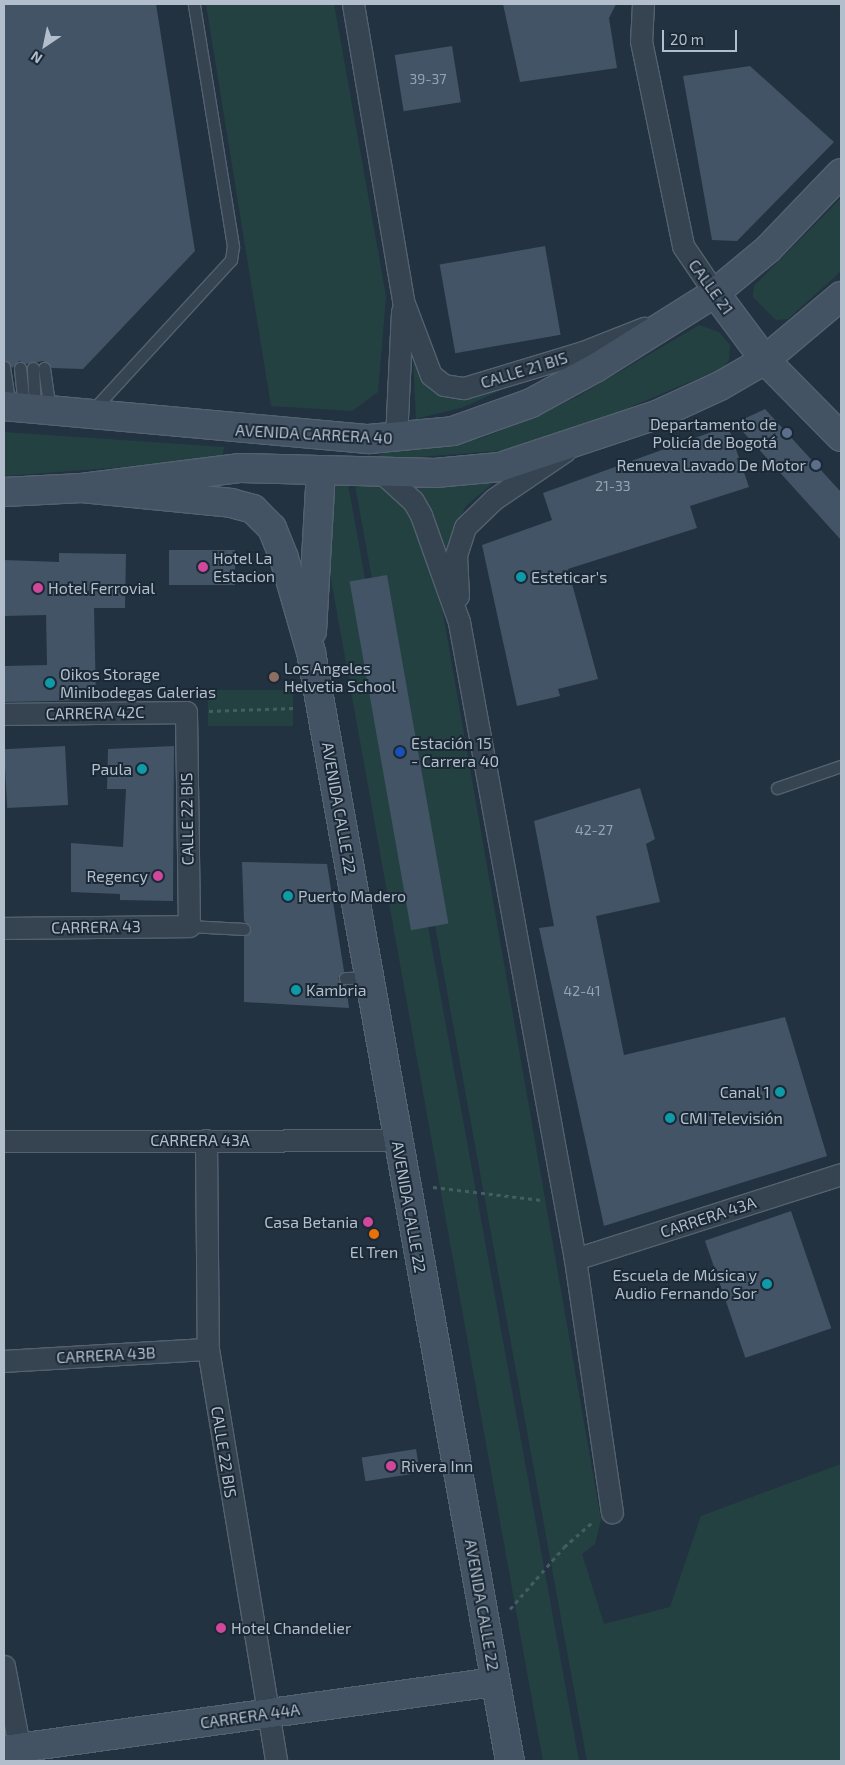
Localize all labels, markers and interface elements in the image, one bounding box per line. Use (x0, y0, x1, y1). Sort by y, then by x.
north arrow (20, 20, 70, 70)
scale bar (665, 20, 740, 52)
text: 20 m (670, 30, 704, 48)
text: N (27, 48, 45, 68)
house number: 39-37 (409, 71, 447, 87)
street label: CALLE 21 (685, 256, 737, 318)
street label: CALLE 21 BIS (478, 348, 570, 392)
place label: Departamento de Policía de Bogotá (650, 414, 777, 452)
street label: AVENIDA CARRERA 40 (234, 420, 394, 448)
marker: Departamento de Policía de Bogotá (781, 427, 793, 439)
place label: Renueva Lavado De Motor (616, 455, 806, 475)
marker: Renueva Lavado De Motor (810, 459, 822, 471)
house number: 21-33 (595, 478, 631, 494)
place label: Hotel La Estacion (213, 548, 275, 586)
marker: Hotel La Estacion (197, 561, 209, 573)
place label: Esteticar's (531, 567, 607, 587)
marker: Esteticar's (515, 571, 527, 583)
place label: Hotel Ferrovial (48, 578, 155, 598)
marker: Hotel Ferrovial (32, 582, 44, 594)
place label: Los Angeles Helvetia School (284, 658, 396, 696)
place label: Oikos Storage Minibodegas Galerias (60, 664, 216, 702)
marker: Los Angeles Helvetia School (268, 671, 280, 683)
marker: Oikos Storage Minibodegas Galerias (44, 677, 56, 689)
street label: CARRERA 42C (45, 703, 145, 723)
place label: Estación 15 - Carrera 40 (411, 733, 499, 771)
street label: AVENIDA CALLE 22 (318, 741, 360, 875)
marker: Estación 15 - Carrera 40 (393, 745, 407, 759)
place label: Paula (91, 759, 132, 779)
marker: Paula (136, 763, 148, 775)
street label: CALLE 22 BIS (177, 772, 197, 866)
house number: 42-27 (575, 822, 613, 838)
place label: Regency (87, 866, 148, 886)
marker: Regency (152, 870, 164, 882)
place label: Puerto Madero (298, 886, 406, 906)
marker: Puerto Madero (282, 890, 294, 902)
street label: CARRERA 43 (51, 917, 141, 937)
place label: Kambria (306, 980, 367, 1000)
house number: 42-41 (564, 983, 600, 999)
marker: Kambria (290, 984, 302, 996)
place label: Canal 1 (719, 1082, 770, 1102)
marker: Canal 1 (774, 1086, 786, 1098)
place label: CMI Televisión (680, 1108, 783, 1128)
marker: CMI Televisión (664, 1112, 676, 1124)
street label: CARRERA 43A (150, 1130, 250, 1150)
street label: AVENIDA CALLE 22 (388, 1140, 430, 1274)
street label: CARRERA 43A (658, 1192, 758, 1242)
place label: Casa Betania (264, 1212, 358, 1232)
marker: Casa Betania (362, 1216, 374, 1228)
marker: El Tren (368, 1228, 380, 1240)
place label: El Tren (349, 1242, 399, 1262)
place label: Escuela de Música y Audio Fernando Sor (612, 1265, 757, 1303)
marker: Escuela de Música y Audio Fernando Sor (761, 1278, 773, 1290)
street label: CARRERA 43B (56, 1343, 156, 1367)
street label: CALLE 22 BIS (207, 1405, 241, 1499)
place label: Rivera Inn (401, 1456, 473, 1476)
marker: Rivera Inn (385, 1460, 397, 1472)
street label: AVENIDA CALLE 22 (461, 1538, 503, 1672)
place label: Hotel Chandelier (231, 1618, 352, 1638)
marker: Hotel Chandelier (215, 1622, 227, 1634)
street label: CARRERA 44A (199, 1699, 301, 1733)

